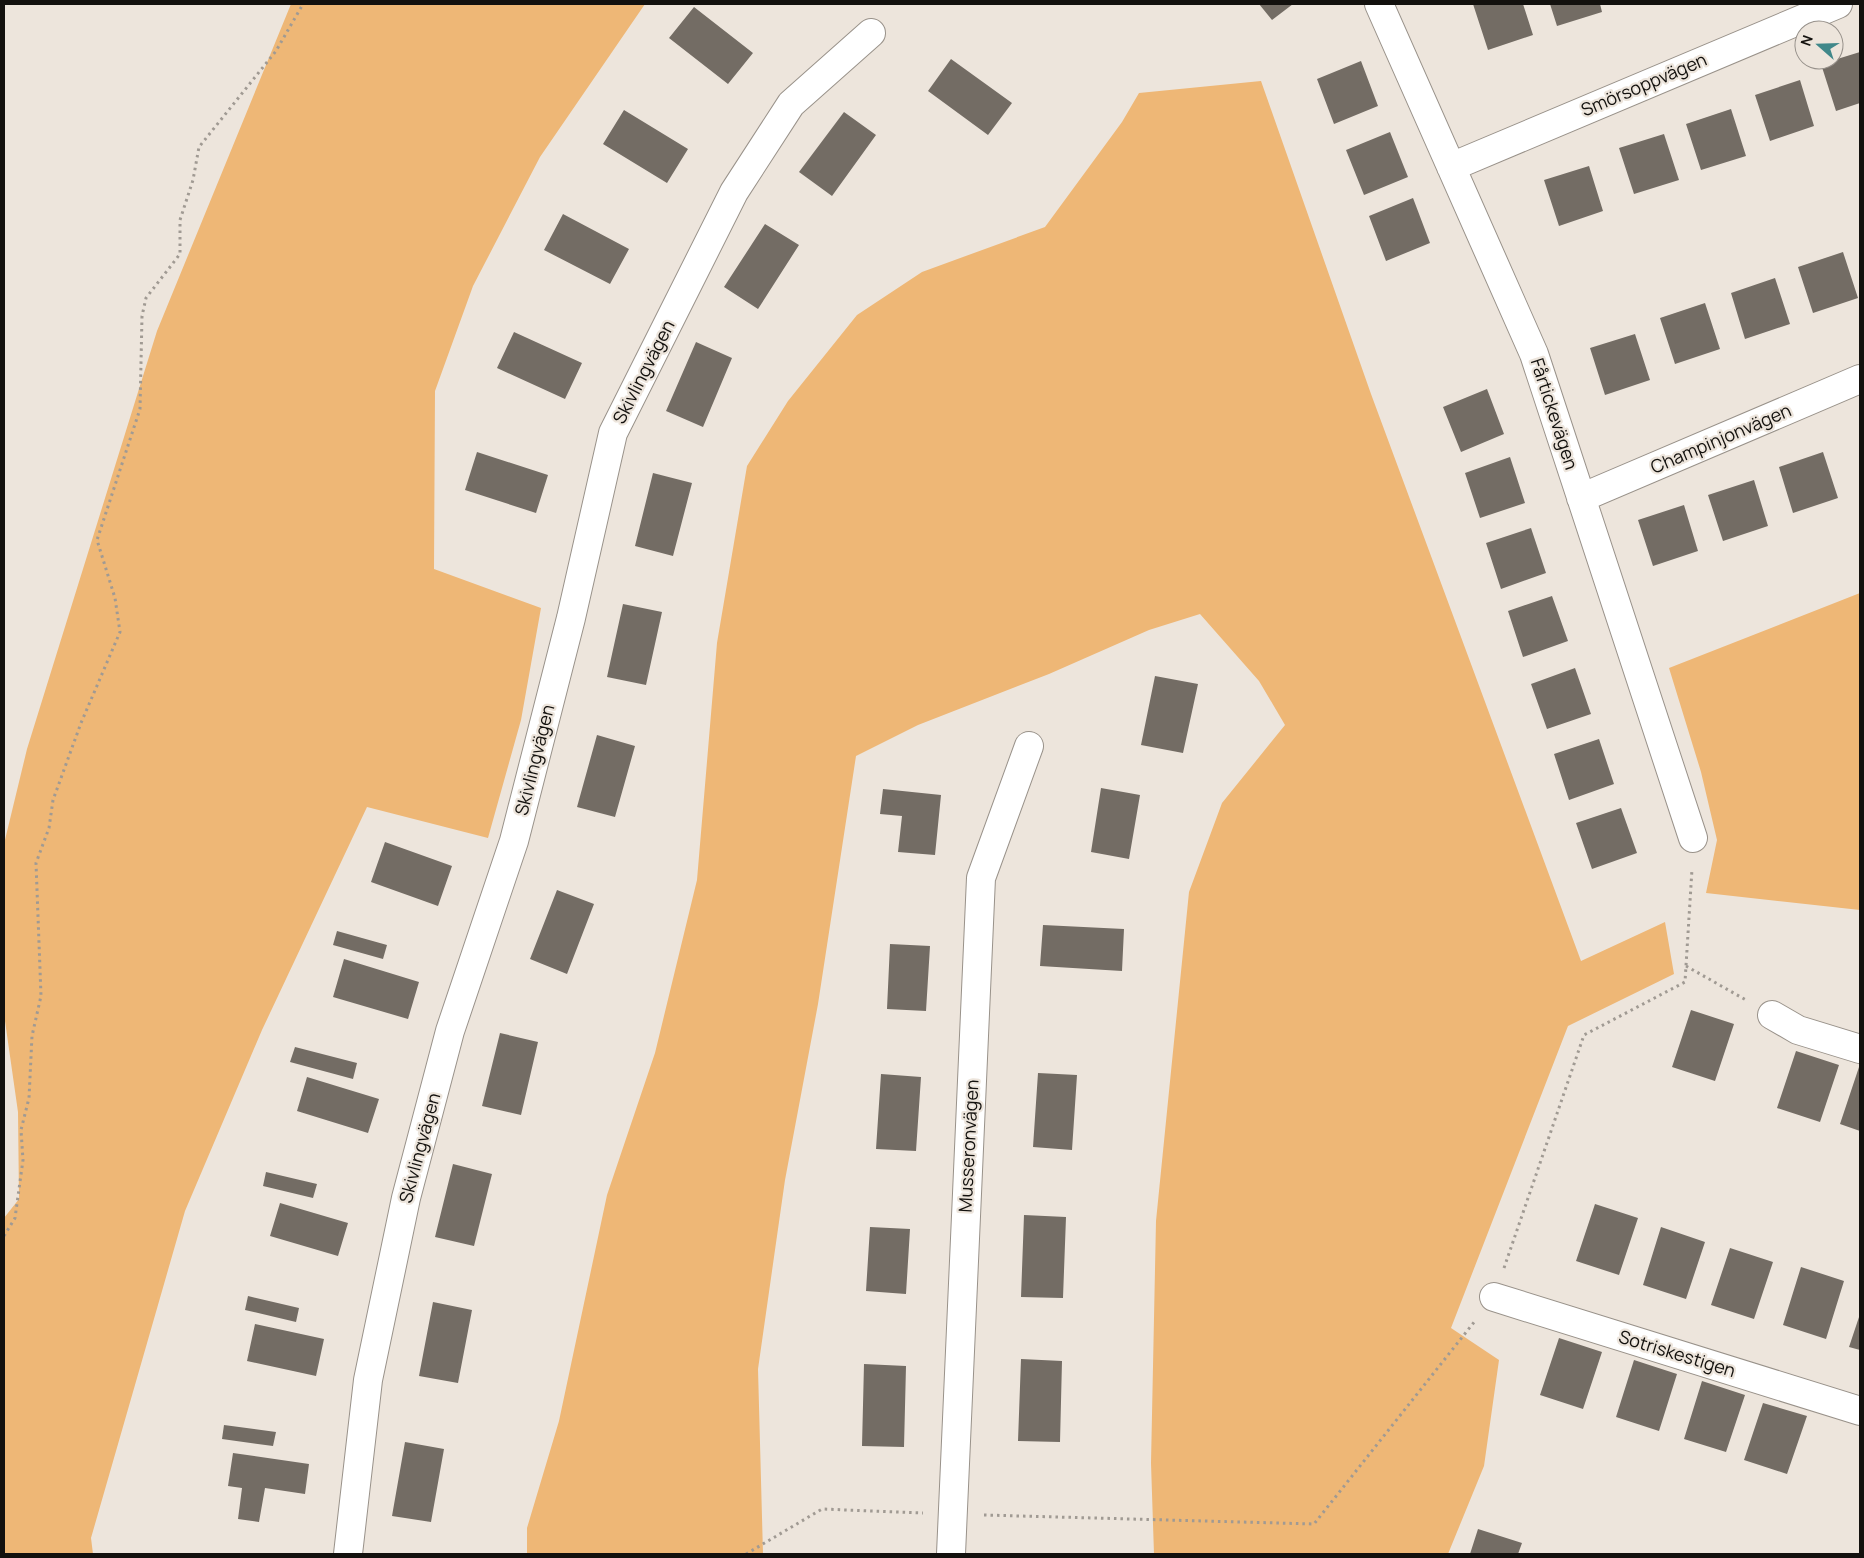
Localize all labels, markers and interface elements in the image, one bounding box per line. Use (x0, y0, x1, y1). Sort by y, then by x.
north arrow (1794, 20, 1844, 70)
text: N (1796, 32, 1817, 48)
street label: Smörsoppvägen (1577, 47, 1710, 121)
street label: Skivlingvägen (607, 316, 680, 427)
street label: Fårtickevägen (1526, 355, 1584, 472)
street label: Champinjonvägen (1647, 398, 1795, 479)
street label: Skivlingvägen (509, 702, 559, 818)
street label: Musseronvägen (953, 1079, 983, 1213)
street label: Skivlingvägen (393, 1090, 445, 1206)
street label: Sotriskestigen (1616, 1324, 1739, 1382)

